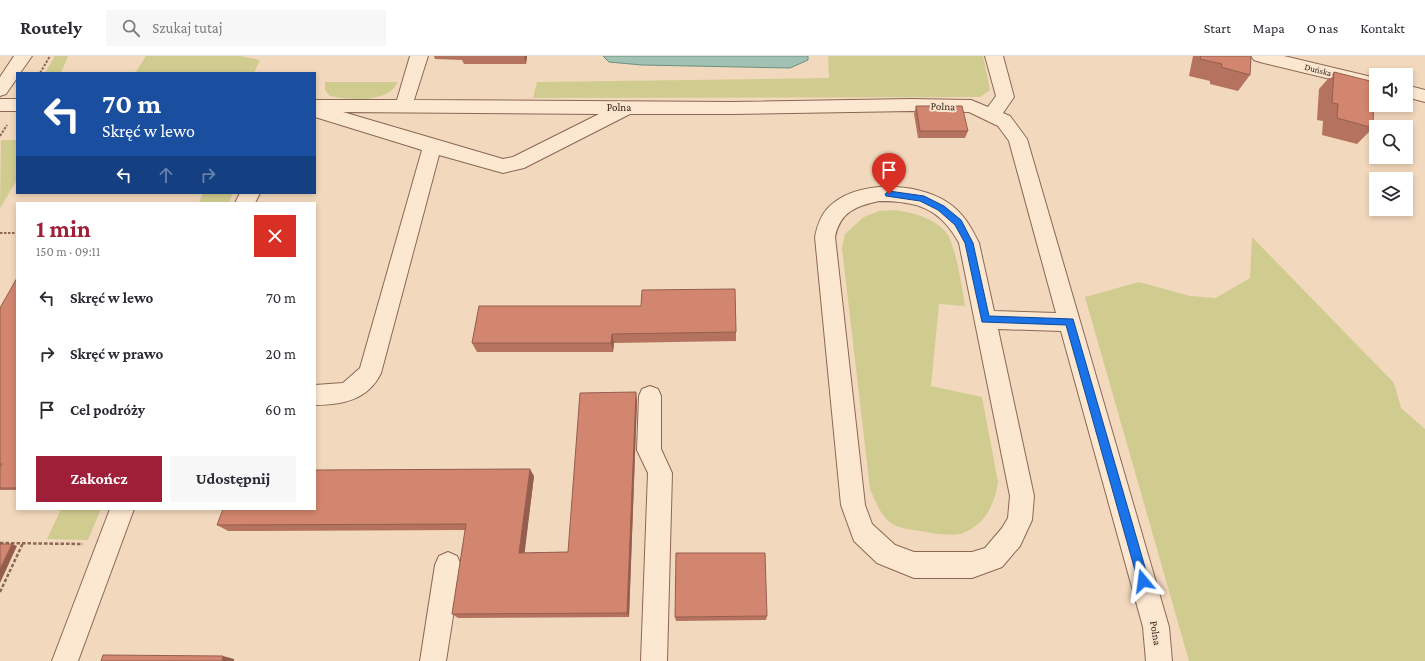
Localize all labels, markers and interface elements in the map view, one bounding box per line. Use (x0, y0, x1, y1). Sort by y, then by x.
search box (106, 10, 386, 46)
text: Routely (20, 17, 82, 38)
icon: search (120, 17, 142, 39)
text: Szukaj tutaj (152, 20, 222, 36)
text: Start (1204, 20, 1231, 36)
text: Mapa (1253, 20, 1285, 36)
text: O nas (1307, 20, 1338, 36)
text: Kontakt (1360, 20, 1405, 36)
street label: Duńska (1303, 62, 1333, 78)
map controls (1369, 68, 1413, 216)
button: sound (1369, 68, 1413, 112)
icon: left (36, 88, 88, 140)
text: 70 m (102, 88, 161, 119)
street label: Polna (930, 100, 956, 112)
street label: Polna (607, 101, 631, 113)
button: search (1369, 120, 1413, 164)
text: Skręć w lewo (102, 121, 195, 141)
pin (872, 153, 906, 194)
icon: arrive (878, 159, 900, 181)
icon: left (113, 164, 135, 186)
icon: ahead (155, 164, 177, 186)
icon: right (197, 164, 219, 186)
button: layers (1369, 172, 1413, 216)
text: 1 min (36, 215, 91, 242)
button: close (254, 215, 296, 257)
text: 150 m · 09:11 (36, 244, 100, 259)
icon: left (36, 287, 58, 309)
text: Skręć w lewo (70, 290, 153, 306)
text: 70 m (266, 290, 296, 306)
icon: right (36, 343, 58, 365)
text: Skręć w prawo (70, 346, 163, 362)
text: 20 m (266, 346, 296, 362)
icon: arrive (36, 399, 58, 421)
text: Cel podróży (70, 402, 145, 418)
text: 60 m (265, 402, 296, 418)
button: Zakończ (36, 456, 162, 502)
button: Udostępnij (170, 456, 296, 502)
position arrow (1122, 560, 1164, 602)
street label: Polna (1148, 620, 1164, 646)

